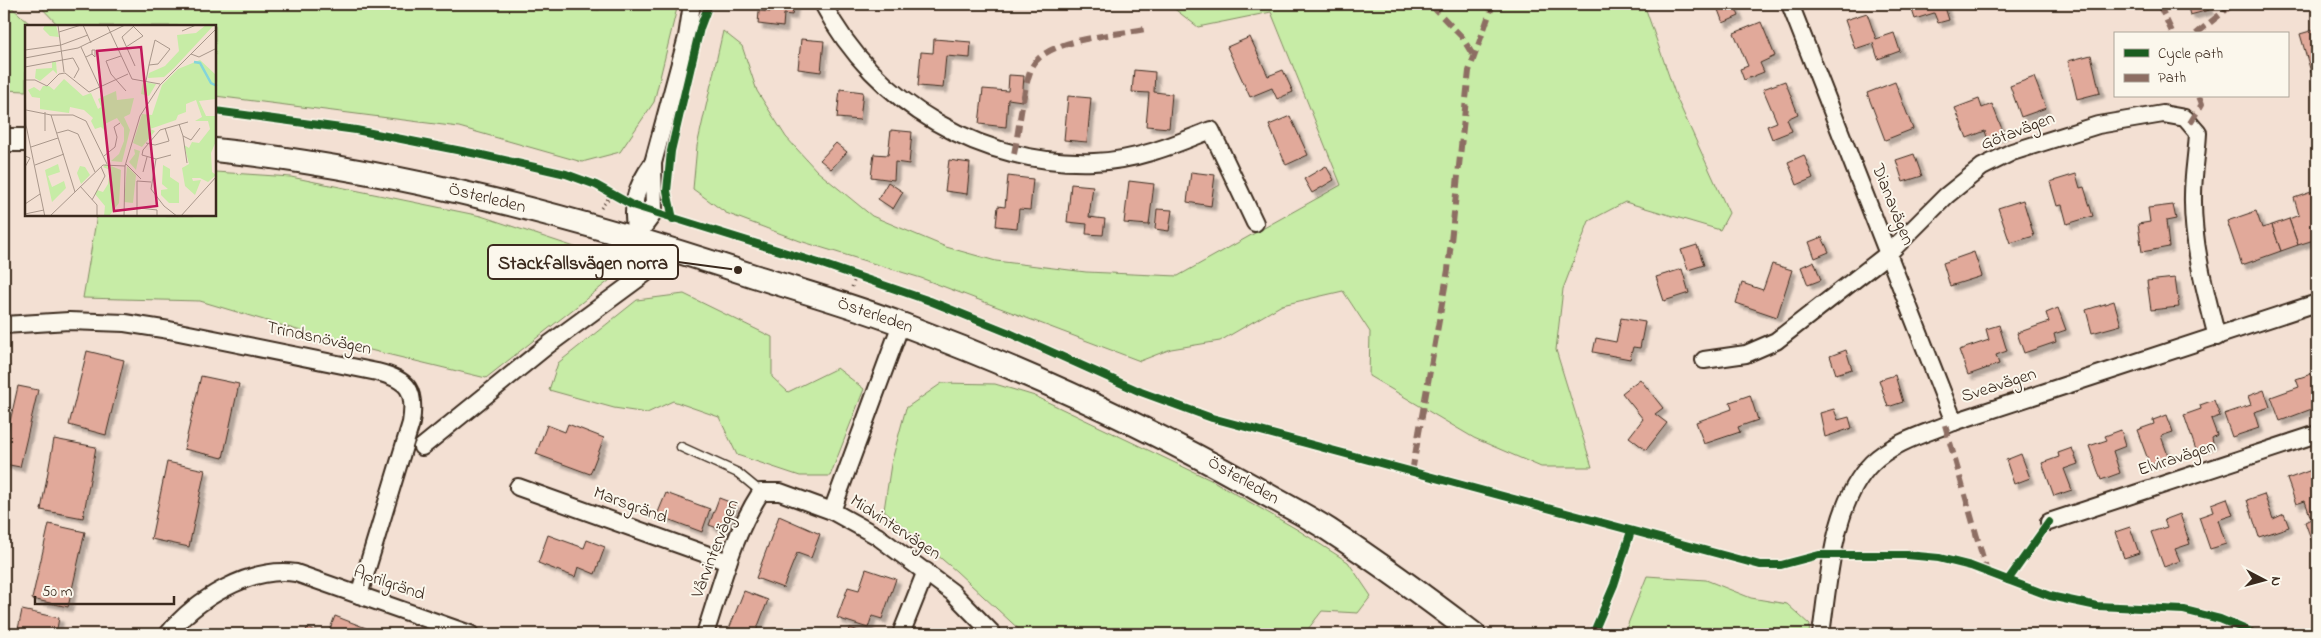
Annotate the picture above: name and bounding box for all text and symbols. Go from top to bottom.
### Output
inset map [25,25,216,216]
legend [2114,32,2288,98]
text: Cycle path [2158,43,2223,66]
text: Path [2158,67,2186,89]
street label: Götavägen [1977,106,2059,159]
street label: Dianavägen [1863,159,1920,250]
street label: Österleden [446,177,529,221]
callout: Stackfallsvägen norra [488,245,678,279]
text: Stackfallsvägen norra [498,251,668,280]
street label: Österleden [834,291,917,341]
street label: Trindsnövägen [264,315,374,364]
street label: Sveavägen [1958,362,2040,411]
street label: Elviravägen [2135,434,2220,485]
street label: Österleden [1202,450,1284,512]
street label: Marsgränd [589,481,671,532]
street label: Midvintervägen [844,489,946,568]
street label: Vårvintervägen [685,496,748,603]
north arrow [2238,556,2288,606]
street label: Aprilgränd [349,560,428,609]
scale bar [35,573,174,605]
text: N [2265,575,2286,587]
text: 50 m [42,581,73,603]

